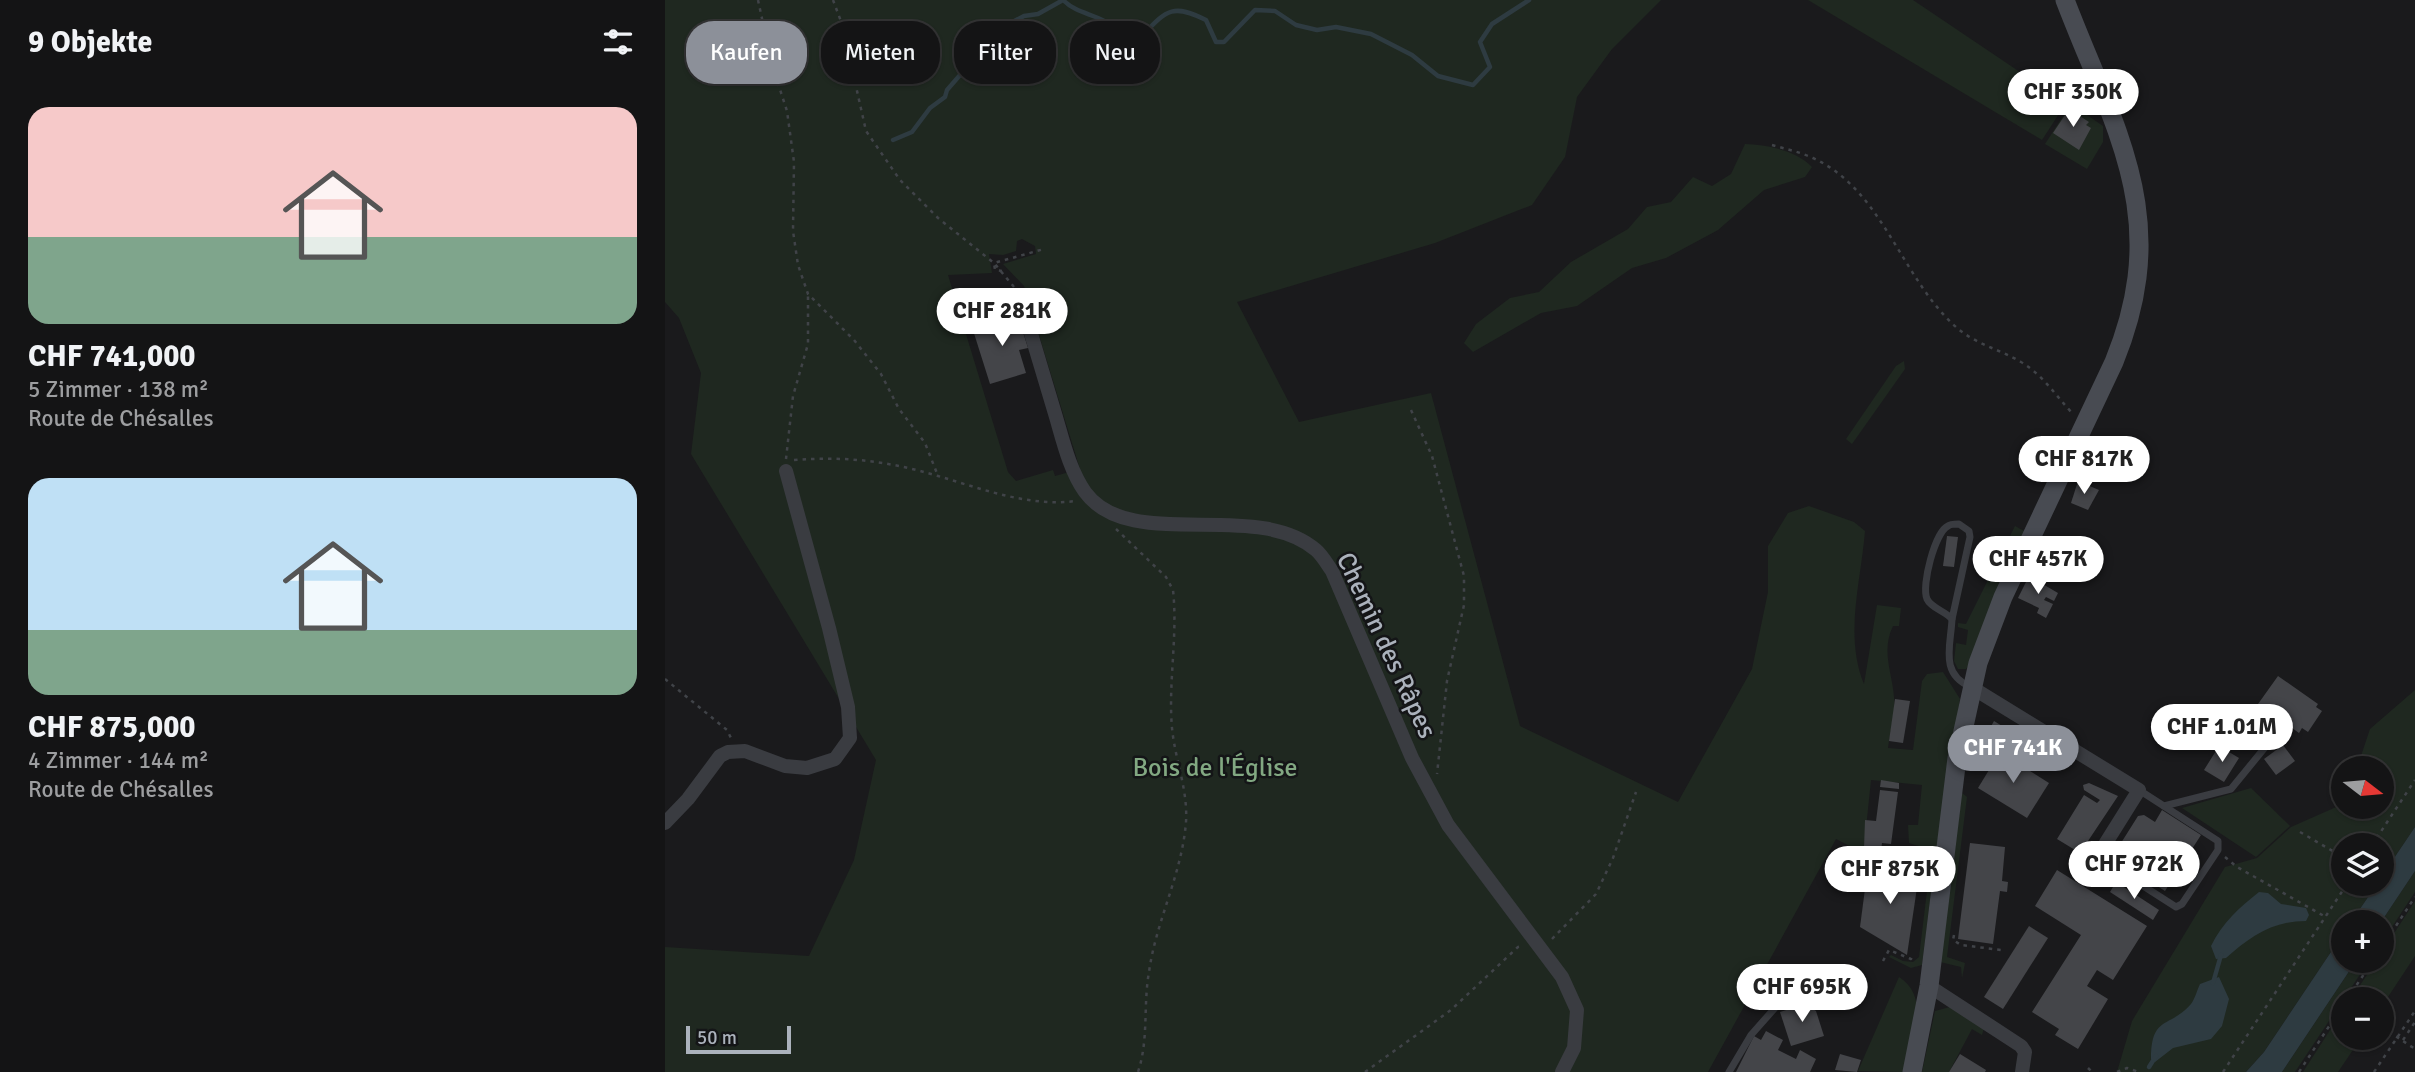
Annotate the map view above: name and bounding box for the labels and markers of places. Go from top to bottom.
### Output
pin: CHF 350K [2001,69,2145,129]
pin: CHF 281K [930,288,1074,348]
pin: CHF 817K [2012,436,2156,496]
pin: CHF 457K [1966,536,2110,596]
pin: CHF 1.01M [2142,704,2302,764]
pin: CHF 741K [1941,726,2085,785]
pin: CHF 972K [2062,842,2206,901]
pin: CHF 875K [1818,846,1962,906]
pin: CHF 695K [1730,964,1874,1024]

